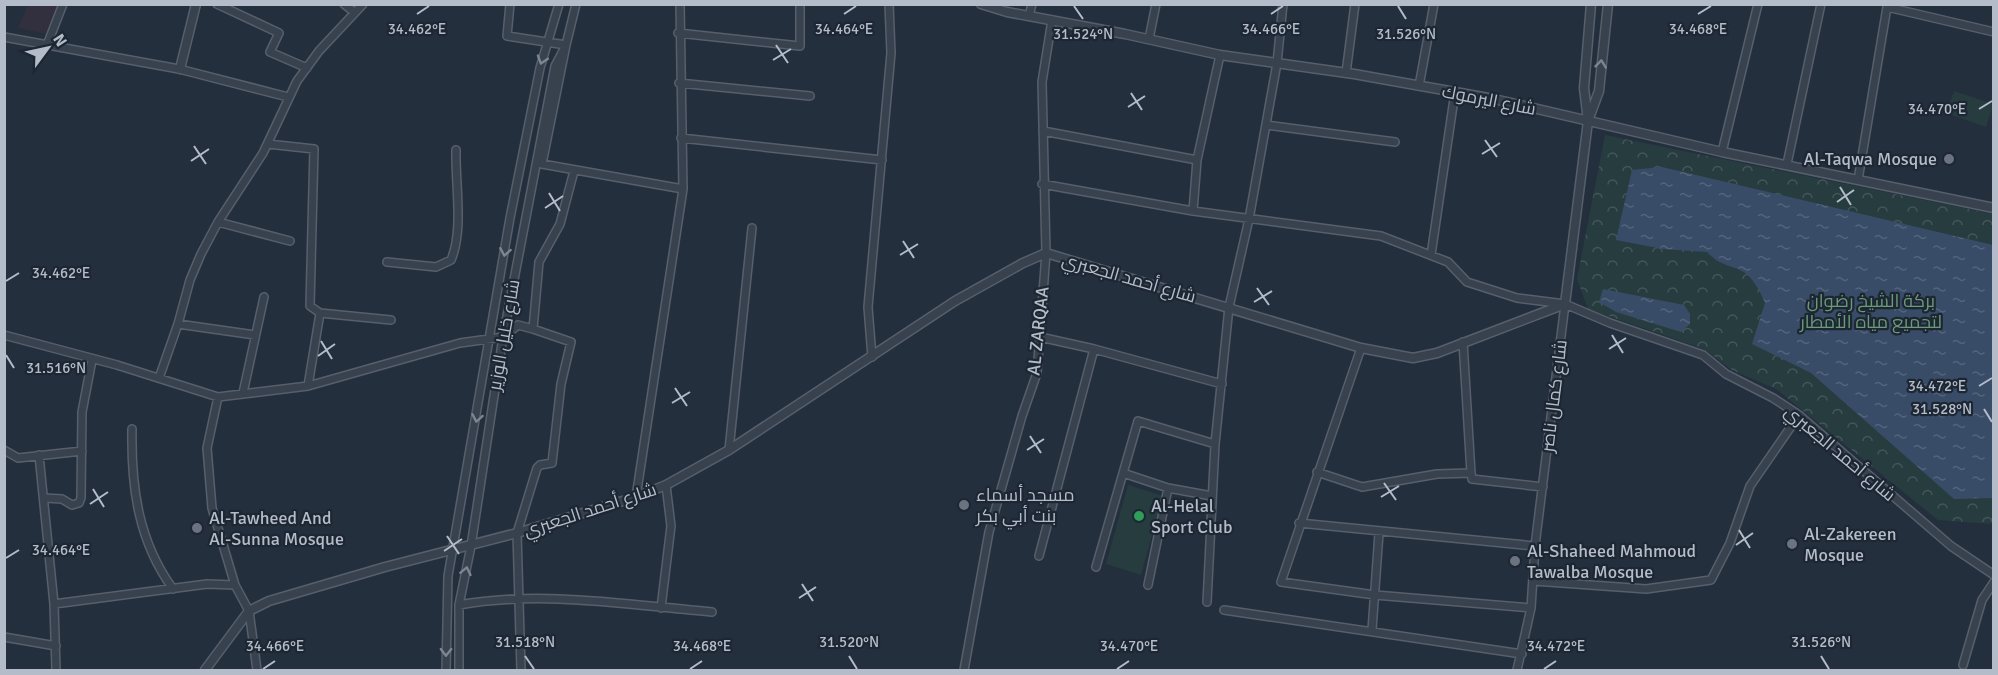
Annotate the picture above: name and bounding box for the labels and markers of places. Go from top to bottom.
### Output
place label: Al-Taqwa Mosque [1804,148,1937,170]
marker: Al-Taqwa Mosque [1942,152,1956,166]
place label: مسجد أسماء بنت أبي بكر [975,484,1074,530]
place label: Al-Helal Sport Club [1151,495,1232,538]
marker: مسجد أسماء بنت أبي بكر [957,498,971,512]
place label: Al-Tawheed And Al-Sunna Mosque [209,507,344,550]
marker: Al-Helal Sport Club [1132,509,1146,523]
marker: Al-Tawheed And Al-Sunna Mosque [190,521,204,535]
place label: Al-Zakereen Mosque [1804,523,1897,566]
marker: Al-Zakereen Mosque [1785,537,1799,551]
place label: Al-Shaheed Mahmoud Tawalba Mosque [1527,540,1696,583]
marker: Al-Shaheed Mahmoud Tawalba Mosque [1508,554,1522,568]

